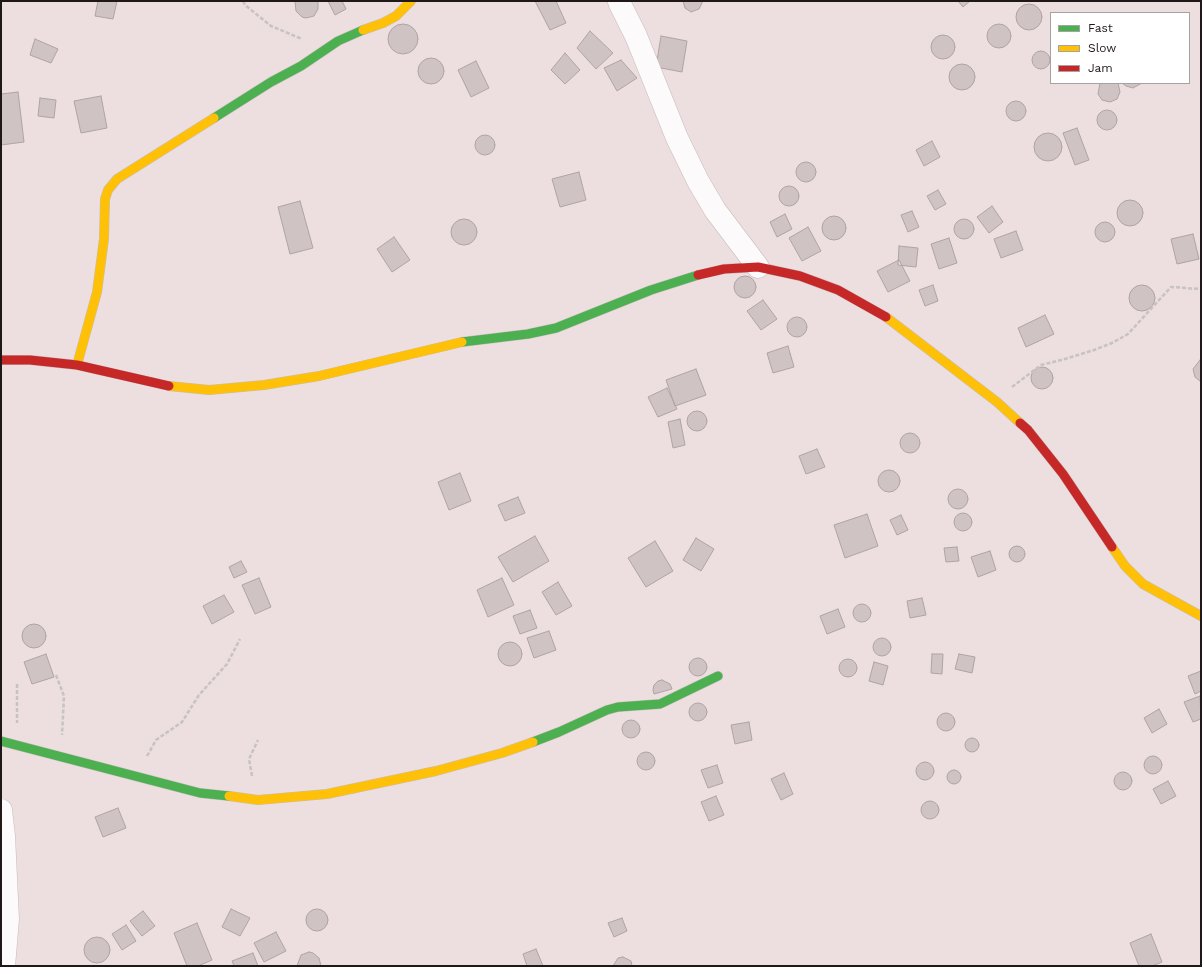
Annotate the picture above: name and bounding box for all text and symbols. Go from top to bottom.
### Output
legend [1050,12,1190,84]
text: Fast [1088,21,1113,35]
text: Slow [1088,41,1116,55]
text: Jam [1088,61,1113,75]

